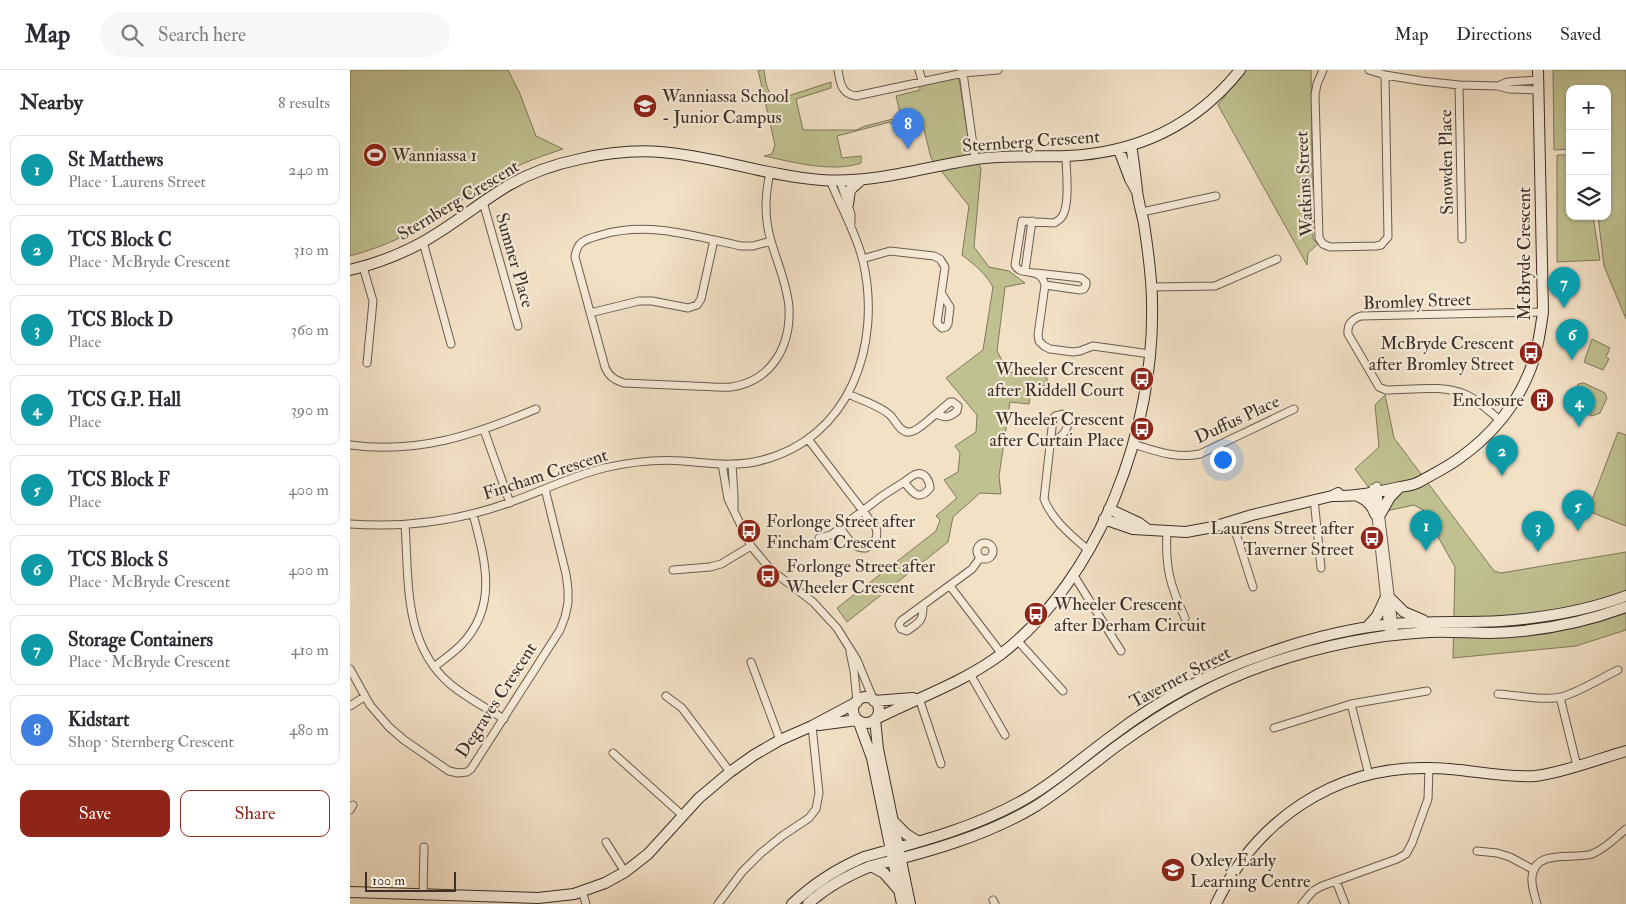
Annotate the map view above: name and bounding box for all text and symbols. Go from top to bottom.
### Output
search box [100,12,450,57]
text: Map [25,19,70,50]
icon: search [118,21,146,49]
text: Search here [158,23,246,47]
text: Map [1395,23,1428,46]
text: Directions [1456,23,1532,46]
text: Saved [1560,23,1601,46]
place label: Wanniassa School - Junior Campus [661,85,789,129]
map controls [1566,85,1611,220]
button: + [1566,85,1611,130]
text: Nearby [20,89,83,116]
text: 8 results [278,93,330,113]
school or university icon: Wanniassa School - Junior Campus [632,93,658,119]
pin: 8 [892,108,924,149]
street label: Snowden Place [1434,109,1459,215]
street label: Sternberg Crescent [961,125,1101,158]
street label: Watkins Street [1290,130,1319,239]
button: − [1566,130,1611,175]
sports icon: Wanniassa 1 [362,142,388,168]
place label: Wanniassa 1 [391,144,477,167]
text: St Matthews [68,148,163,172]
street label: Sternberg Crescent [393,155,523,246]
text: 1 [34,160,40,180]
text: 240 m [288,160,329,180]
text: Place · Laurens Street [68,172,206,192]
button: layers [1566,175,1611,220]
street label: McBryde Crescent [1513,187,1536,321]
street label: Sumner Place [490,210,539,311]
text: TCS Block C [68,228,172,252]
text: 2 [33,240,41,260]
text: 310 m [293,240,329,260]
text: Place · McBryde Crescent [68,252,230,272]
pin: 7 [1548,267,1580,308]
street label: Bromley Street [1363,288,1472,315]
text: TCS Block D [68,308,173,332]
pin: 6 [1556,319,1588,360]
text: 3 [34,320,40,340]
text: 360 m [291,320,329,340]
text: Place [68,332,101,352]
place label: McBryde Crescent after Bromley Street [1369,332,1514,376]
bus stop icon: McBryde Crescent after Bromley Street [1518,340,1544,366]
place label: Wheeler Crescent after Riddell Court [987,358,1124,402]
bus stop icon: Wheeler Crescent after Riddell Court [1129,366,1155,392]
pin: 4 [1563,386,1595,427]
building icon: Enclosure [1529,387,1555,413]
text: TCS G.P. Hall [68,388,181,412]
place label: Enclosure [1452,389,1524,412]
street label: Duffus Place [1191,390,1284,449]
text: 4 [33,400,41,420]
text: 390 m [291,400,329,420]
place label: Wheeler Crescent after Curtain Place [989,408,1124,452]
text: Place [68,412,101,432]
bus stop icon: Wheeler Crescent after Curtain Place [1129,416,1155,442]
pin: 2 [1486,435,1518,476]
street label: Fincham Crescent [480,443,611,506]
your location [1210,447,1236,473]
text: TCS Block F [68,468,170,492]
text: 5 [33,480,41,500]
text: 400 m [288,480,329,500]
pin: 5 [1562,490,1594,531]
text: Place [68,492,101,512]
place label: Forlonge Street after Fincham Crescent [766,510,916,554]
pin: 1 [1410,510,1442,551]
pin: 3 [1522,511,1554,552]
place label: Laurens Street after Taverner Street [1210,517,1354,561]
bus stop icon: Forlonge Street after Fincham Crescent [736,518,762,544]
bus stop icon: Laurens Street after Taverner Street [1359,525,1385,551]
text: TCS Block S [68,548,168,572]
place label: Forlonge Street after Wheeler Crescent [785,555,936,599]
text: 6 [33,560,41,580]
text: 400 m [288,560,329,580]
bus stop icon: Forlonge Street after Wheeler Crescent [755,563,781,589]
text: Place · McBryde Crescent [68,572,230,592]
place label: Wheeler Crescent after Derham Circuit [1053,593,1206,637]
bus stop icon: Wheeler Crescent after Derham Circuit [1023,601,1049,627]
text: Storage Containers [68,628,213,652]
street label: Degraves Crescent [451,638,542,762]
text: 7 [33,640,41,660]
text: 410 m [291,640,329,660]
street label: Taverner Street [1126,641,1235,714]
text: Place · McBryde Crescent [68,652,230,672]
text: Kidstart [68,708,129,732]
text: 8 [33,720,41,740]
text: 480 m [289,720,329,740]
text: Shop · Sternberg Crescent [68,732,234,752]
button: Save [20,790,170,837]
button: Share [180,790,330,837]
place label: Oxley Early Learning Centre [1190,849,1311,893]
school or university icon: Oxley Early Learning Centre [1160,857,1186,883]
scale bar [365,869,456,892]
text: 100 m [372,872,405,889]

